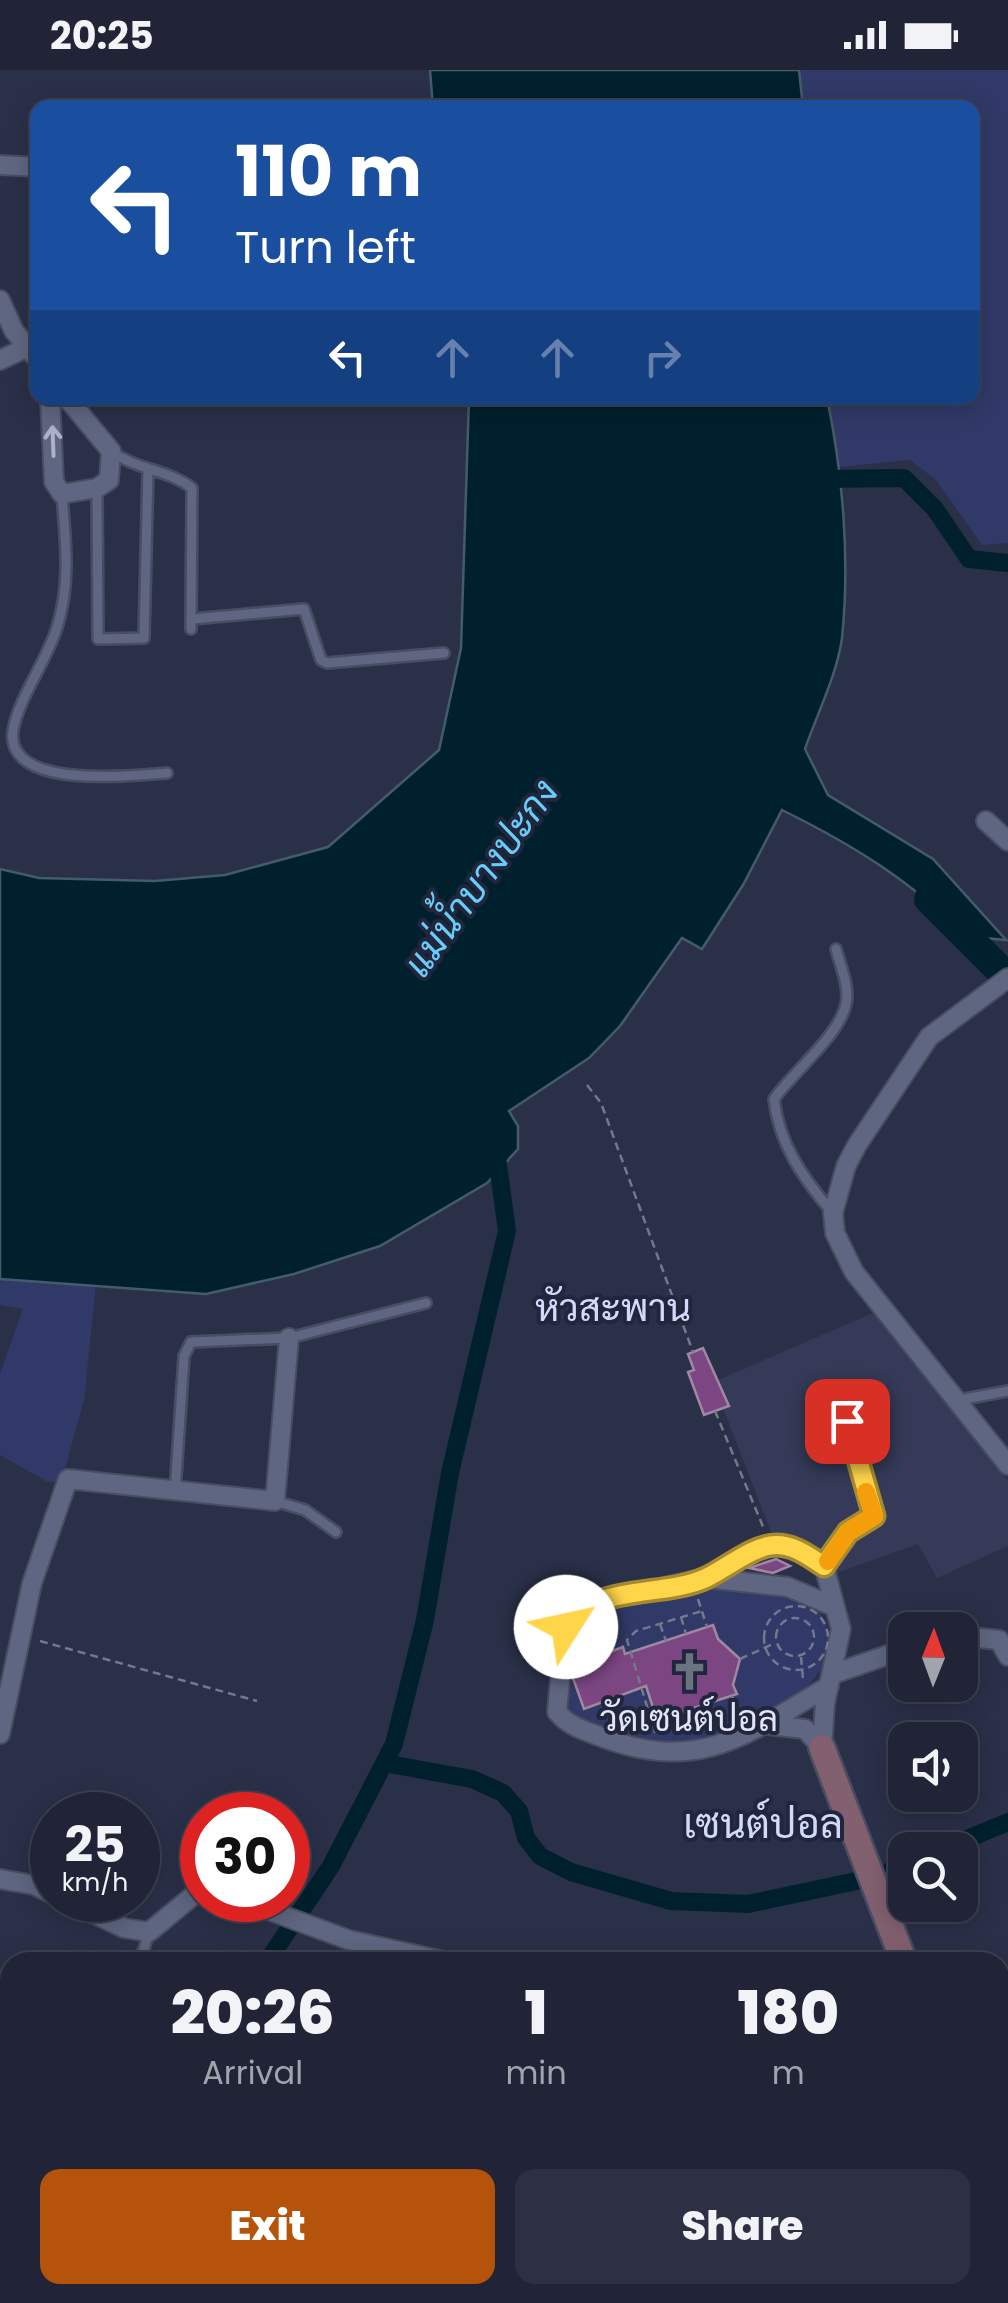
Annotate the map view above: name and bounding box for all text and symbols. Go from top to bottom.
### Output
text: 20:25 [50,9,154,62]
text: 110 m [235,122,422,221]
icon: left [70,140,200,270]
text: Turn left [235,216,416,279]
icon: left [320,330,375,385]
icon: ahead [425,330,480,385]
icon: ahead [530,330,585,385]
icon: right [635,330,690,385]
one-way arrow [43,425,62,457]
water label: แม่น้ำบางปะกง [387,765,570,987]
district label: หัวสะพาน [535,1281,691,1334]
pin [805,1379,890,1464]
icon: arrive [820,1394,875,1449]
position arrow [514,1575,618,1679]
north arrow [888,1612,978,1702]
map controls [888,1612,978,1922]
church icon: วัดเซนต์ปอล [668,1651,710,1693]
place label: วัดเซนต์ปอล [600,1694,778,1743]
button: sound [888,1722,978,1812]
speed limit sign: 30 [180,1792,310,1922]
district label: เซนต์ปอล [683,1796,843,1852]
text: 25 [64,1809,126,1880]
button: search [888,1832,978,1922]
text: km/h [62,1865,128,1900]
text: 20:26 [171,1971,335,2055]
text: 1 [524,1971,548,2055]
text: 180 [737,1971,839,2055]
text: Arrival [202,2050,303,2095]
text: min [505,2050,567,2095]
text: m [772,2050,805,2095]
button: Exit [40,2169,495,2284]
button: Share [515,2169,970,2284]

